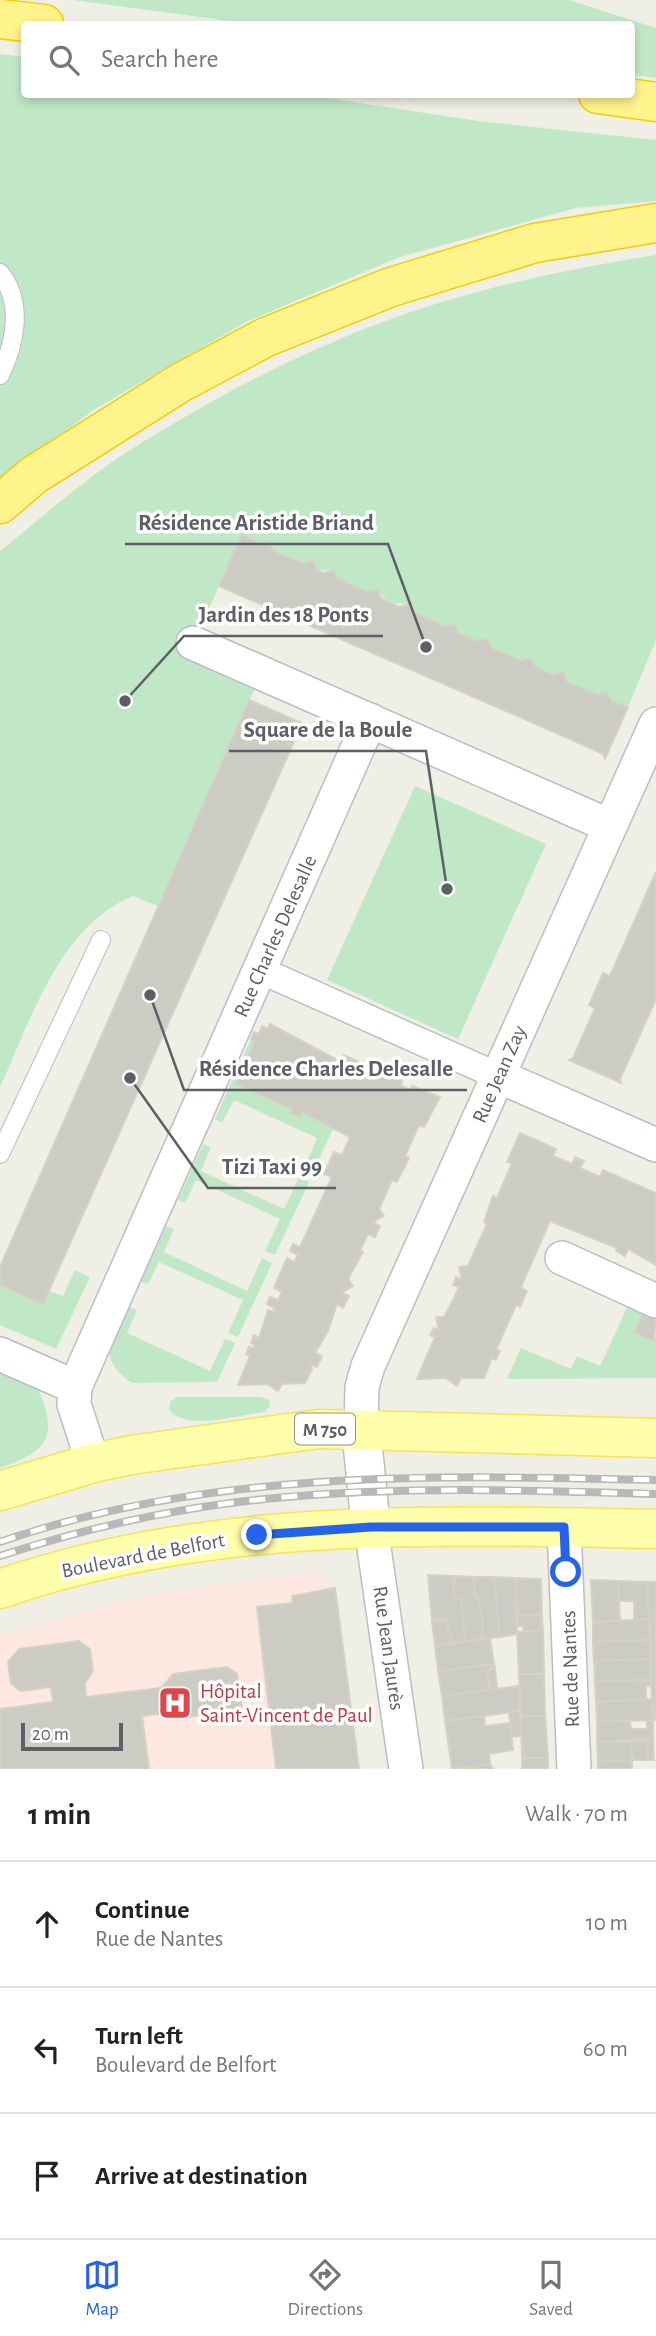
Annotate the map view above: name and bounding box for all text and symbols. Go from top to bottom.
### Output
search box [21,21,635,98]
icon: search [45,41,83,79]
text: Search here [101,46,219,72]
callout: Résidence Aristide Briand [125,500,388,544]
text: Résidence Aristide Briand [138,512,374,535]
callout: Jardin des 18 Ponts [184,592,383,636]
text: Jardin des 18 Ponts [199,604,369,627]
callout: Square de la Boule [229,707,426,751]
text: Square de la Boule [244,719,413,742]
street label: Rue Charles Delesalle [230,852,321,1020]
street label: Rue Jean Zay [469,1022,530,1126]
callout: Résidence Charles Delesalle [184,1046,467,1090]
text: Résidence Charles Delesalle [199,1058,453,1081]
callout: Tizi Taxi 99 [208,1144,336,1188]
text: Tizi Taxi 99 [222,1156,322,1179]
road number: M 750 [295,1414,355,1444]
route end [241,1519,272,1550]
street label: Boulevard de Belfort [60,1529,227,1582]
route start [550,1556,581,1587]
street label: Rue Jean Jaurès [369,1585,408,1711]
street label: Rue de Nantes [558,1610,583,1728]
place label: Hôpital Saint-Vincent de Paul [200,1681,373,1726]
hospital icon: Hôpital Saint-Vincent de Paul [156,1684,194,1722]
scale bar [21,1720,122,1752]
text: 20 m [32,1725,69,1744]
text: 1 min [28,1800,91,1830]
text: Walk · 70 m [525,1803,628,1826]
text: Continue [95,1897,190,1923]
icon: ahead [28,1905,66,1943]
text: 10 m [586,1912,628,1935]
text: Rue de Nantes [95,1928,223,1951]
text: Turn left [95,2023,183,2049]
icon: left [28,2031,66,2069]
text: 60 m [583,2038,628,2061]
text: Boulevard de Belfort [95,2054,276,2077]
icon: arrive [28,2157,66,2195]
text: Arrive at destination [95,2163,308,2189]
tab: Map [83,2256,121,2321]
tab: Directions [287,2256,363,2321]
tab: Saved [529,2256,573,2321]

